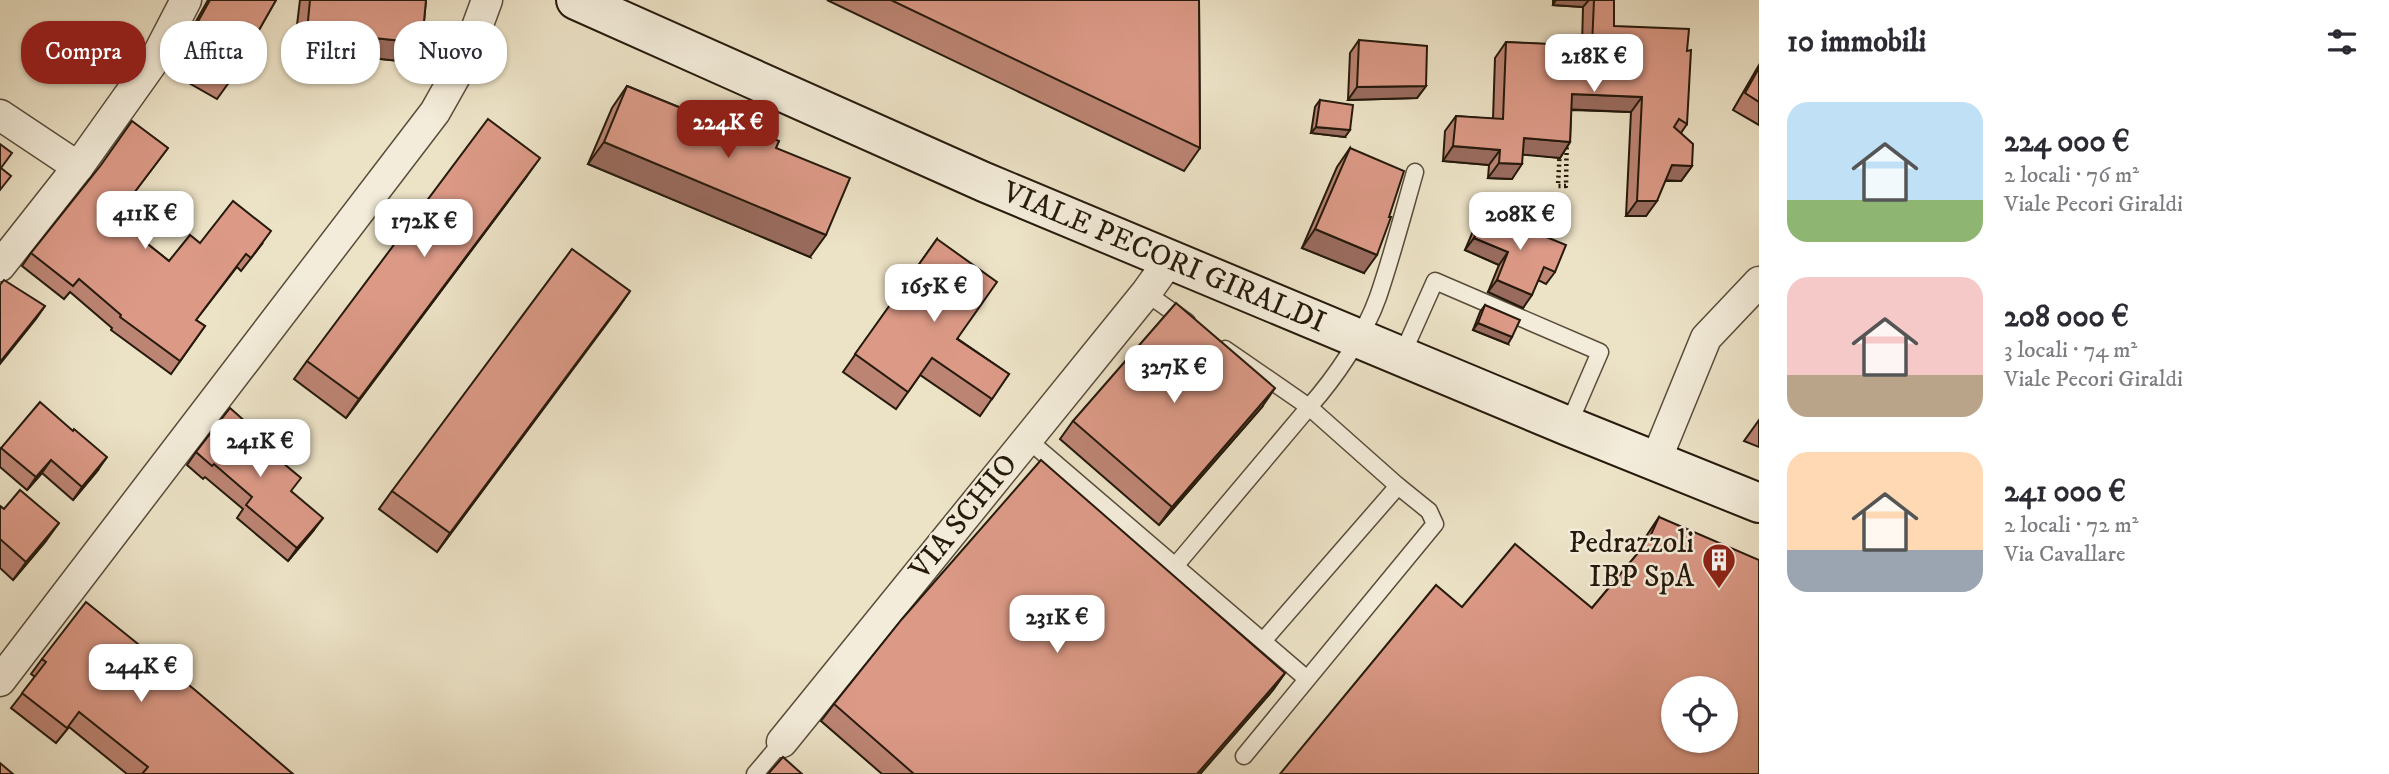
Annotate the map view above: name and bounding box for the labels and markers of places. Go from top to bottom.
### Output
pin: 218K € [1537,34,1651,94]
pin: 224K € [671,100,785,160]
pin: 411K € [88,191,202,251]
pin: 208K € [1463,192,1577,252]
pin: 172K € [367,200,481,259]
pin: 165K € [877,264,991,324]
pin: 327K € [1117,346,1231,405]
pin: 241K € [203,420,317,479]
place label: Pedrazzoli IBP SpA [1568,525,1695,596]
building icon: Pedrazzoli IBP SpA [1700,541,1738,590]
pin: 231K € [1000,596,1114,655]
pin: 244K € [84,644,198,704]

